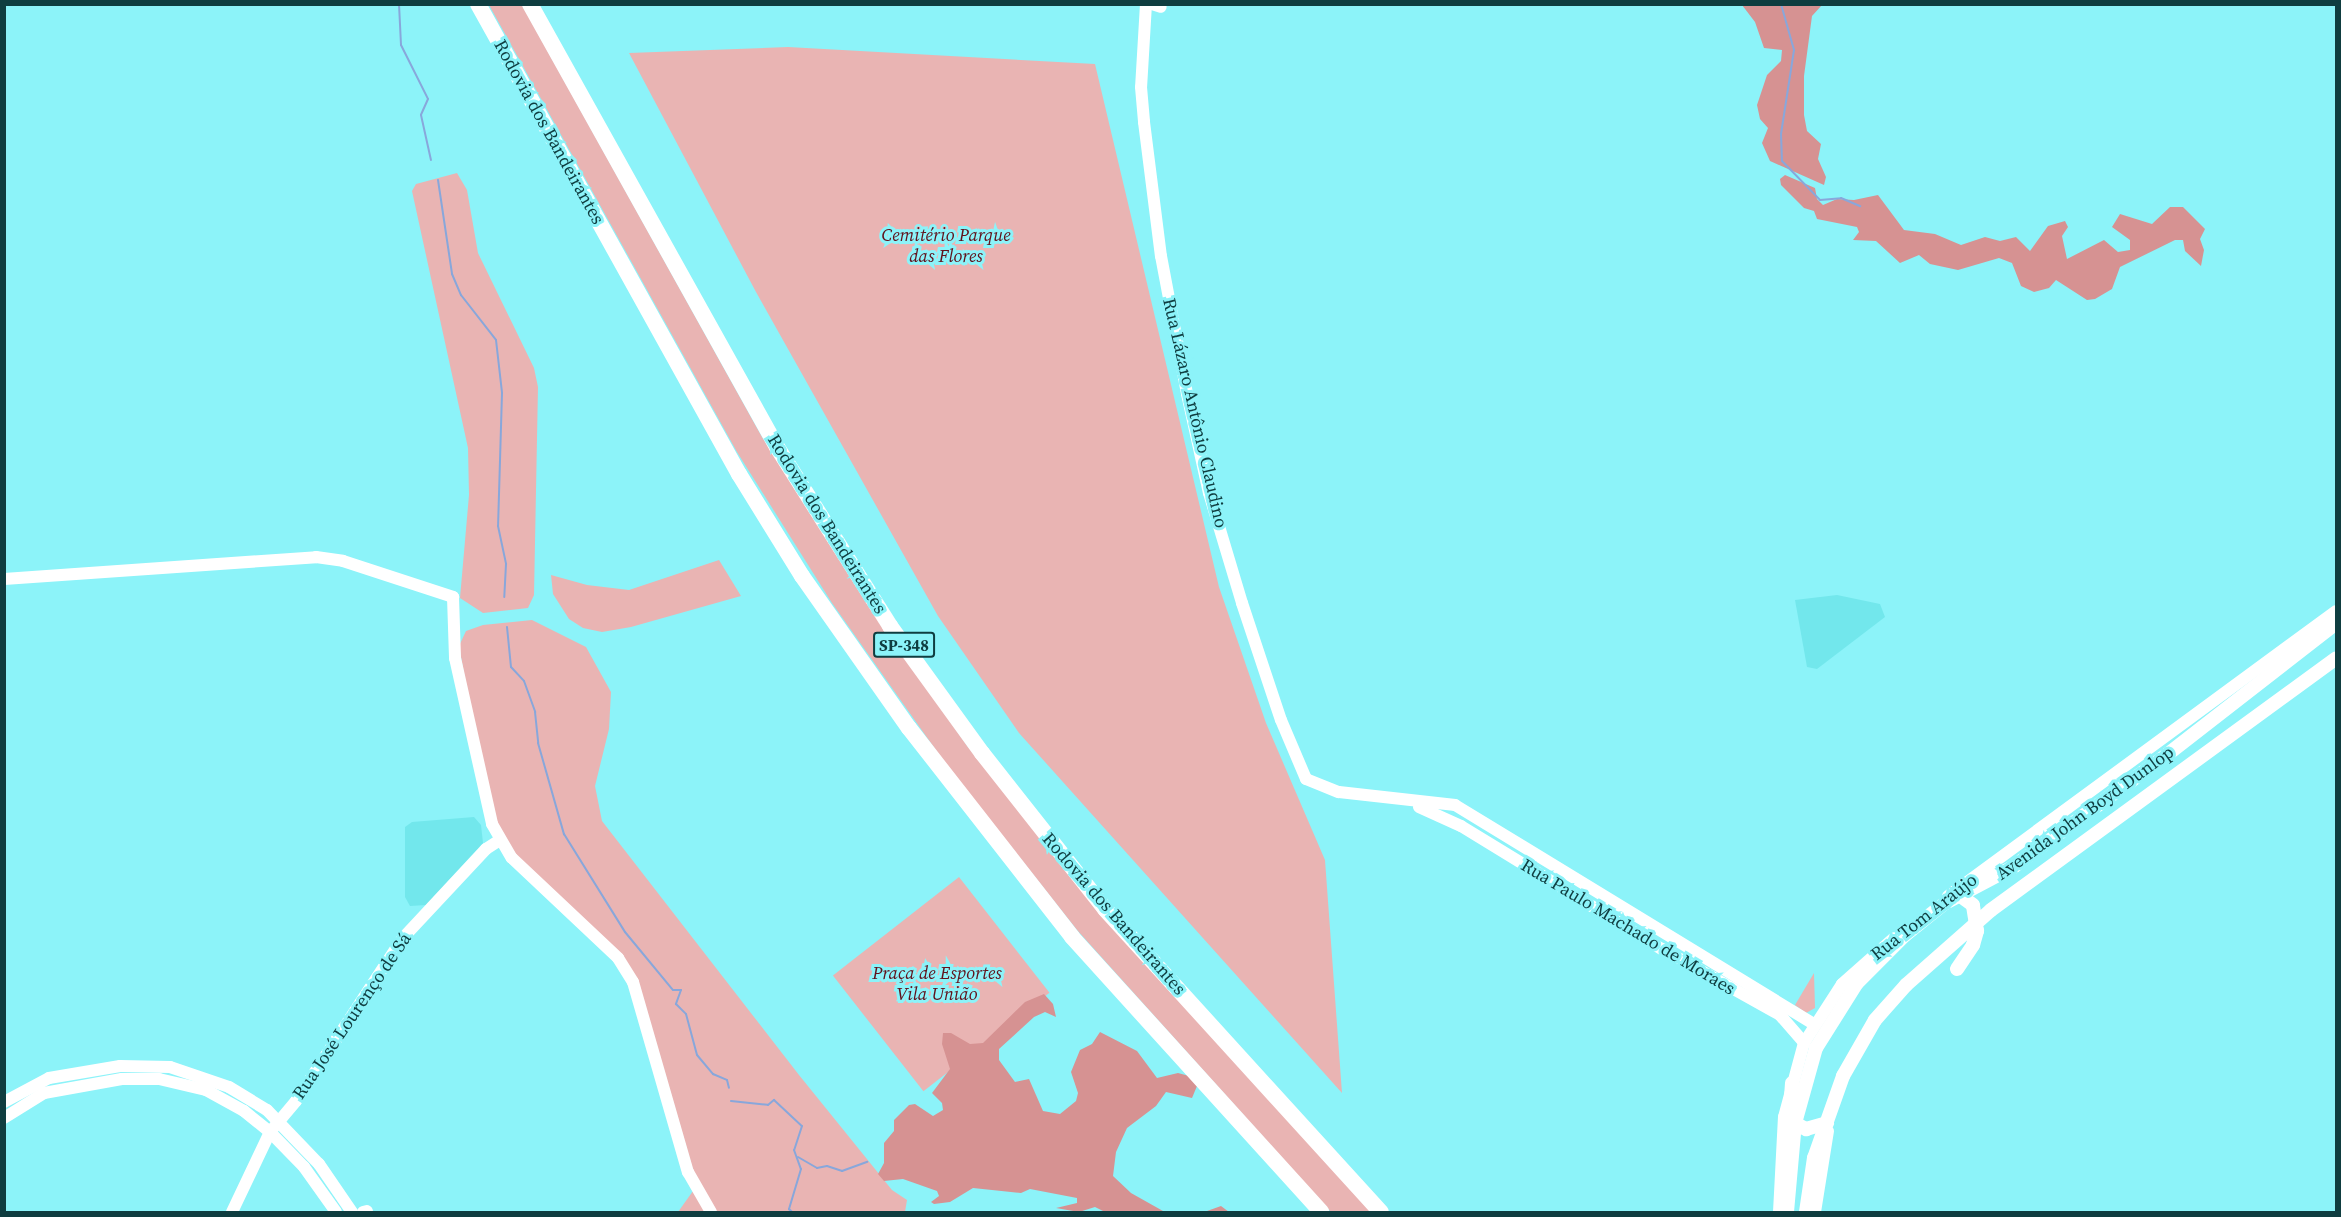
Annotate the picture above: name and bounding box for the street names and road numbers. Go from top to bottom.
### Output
street label: Rodovia dos Bandeirantes [489,36,609,228]
street label: Rua Lázaro Antônio Claudino [1158,296,1232,530]
street label: Rodovia dos Bandeirantes [763,430,891,618]
road number: SP-348 [872,632,936,658]
street label: Avenida John Boyd Dunlop [1992,741,2178,885]
street label: Rodovia dos Bandeirantes [1038,829,1190,999]
street label: Rua Paulo Machado de Moraes [1517,854,1739,1000]
street label: Rua Tom Araújo [1866,869,1982,965]
street label: Rua José Lourenço de Sá [288,929,416,1103]

